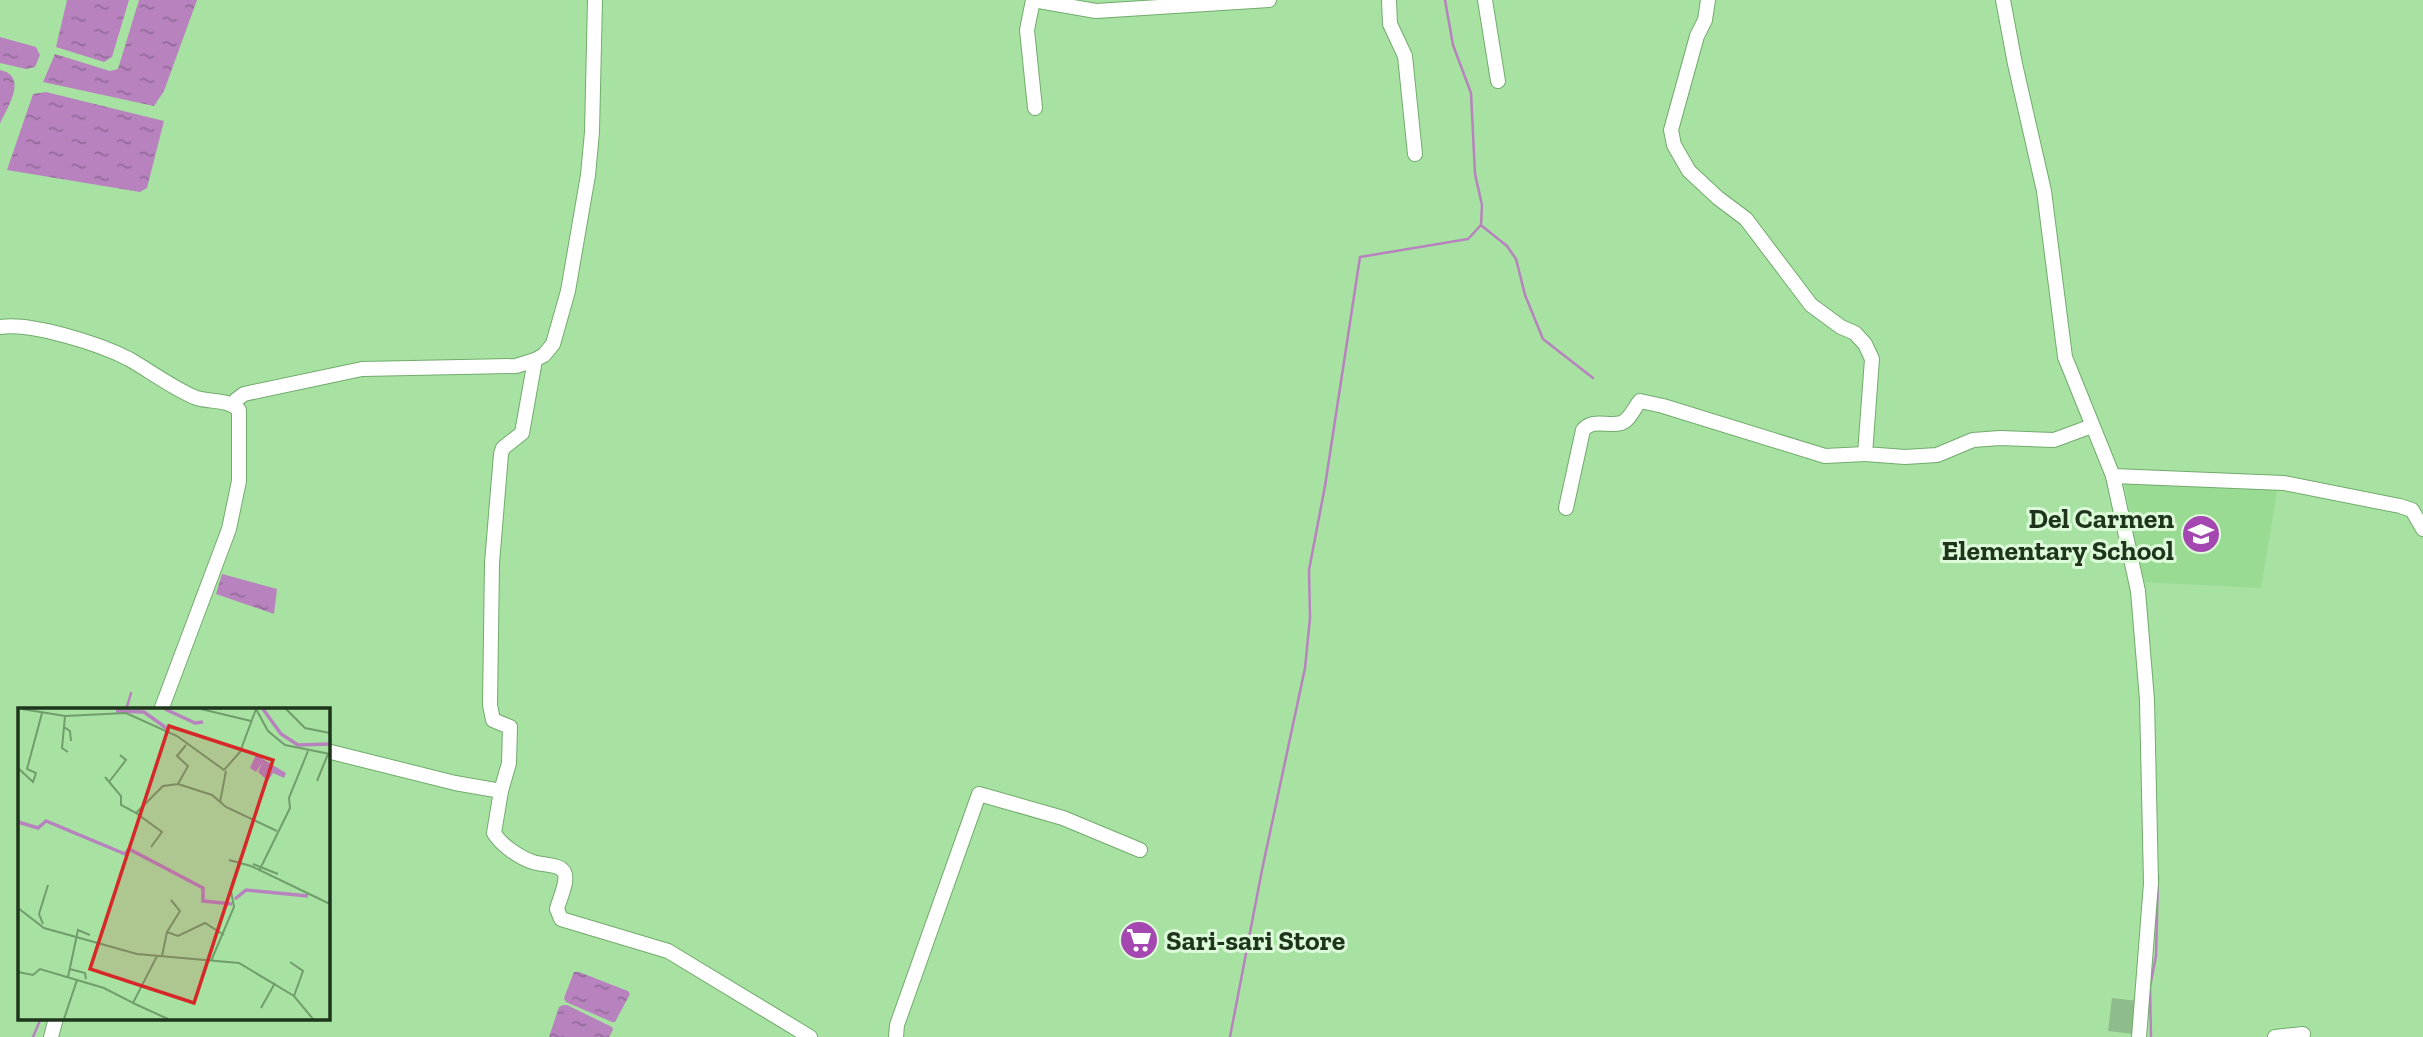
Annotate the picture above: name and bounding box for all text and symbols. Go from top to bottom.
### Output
place label: Del Carmen Elementary School [1942,502,2174,567]
school or university icon: Del Carmen Elementary School [2180,513,2222,555]
inset map [18,708,329,1020]
supermarket icon: Sari-sari Store [1118,919,1160,961]
place label: Sari-sari Store [1166,924,1345,957]

